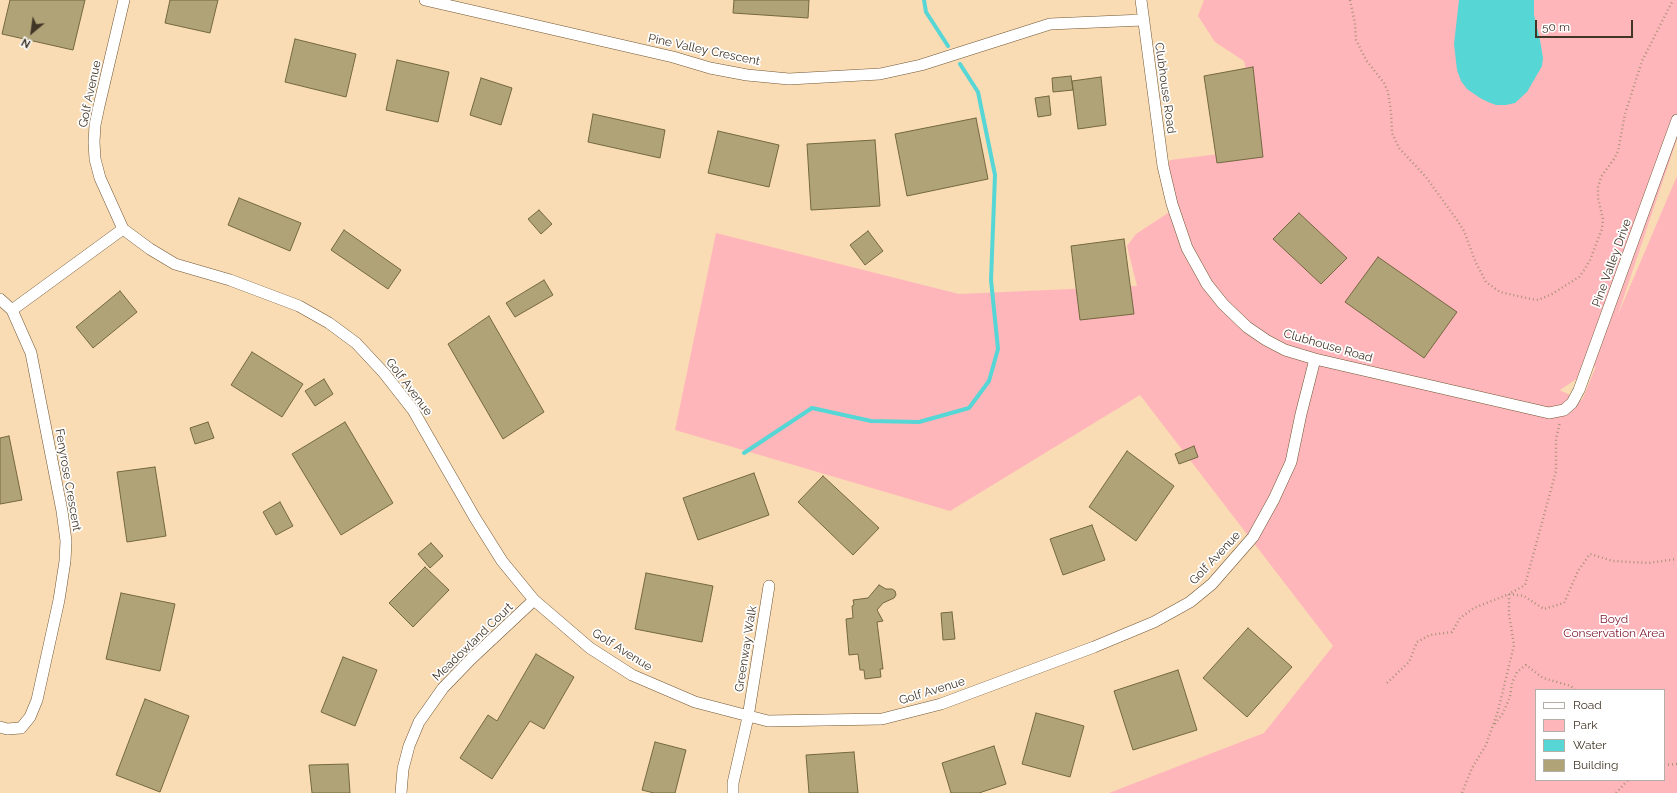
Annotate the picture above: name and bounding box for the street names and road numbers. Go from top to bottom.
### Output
street label: Pine Valley Crescent [647,31,761,69]
street label: Clubhouse Road [1151,41,1179,135]
street label: Golf Avenue [76,59,104,129]
street label: Pine Valley Drive [1589,217,1635,309]
street label: Clubhouse Road [1282,326,1374,366]
street label: Golf Avenue [383,355,435,419]
street label: Fenyrose Crescent [52,428,84,532]
street label: Golf Avenue [1187,528,1243,588]
street label: Meadowland Court [430,600,516,684]
street label: Greenway Walk [732,605,760,693]
street label: Golf Avenue [589,626,655,674]
street label: Golf Avenue [897,674,967,708]

